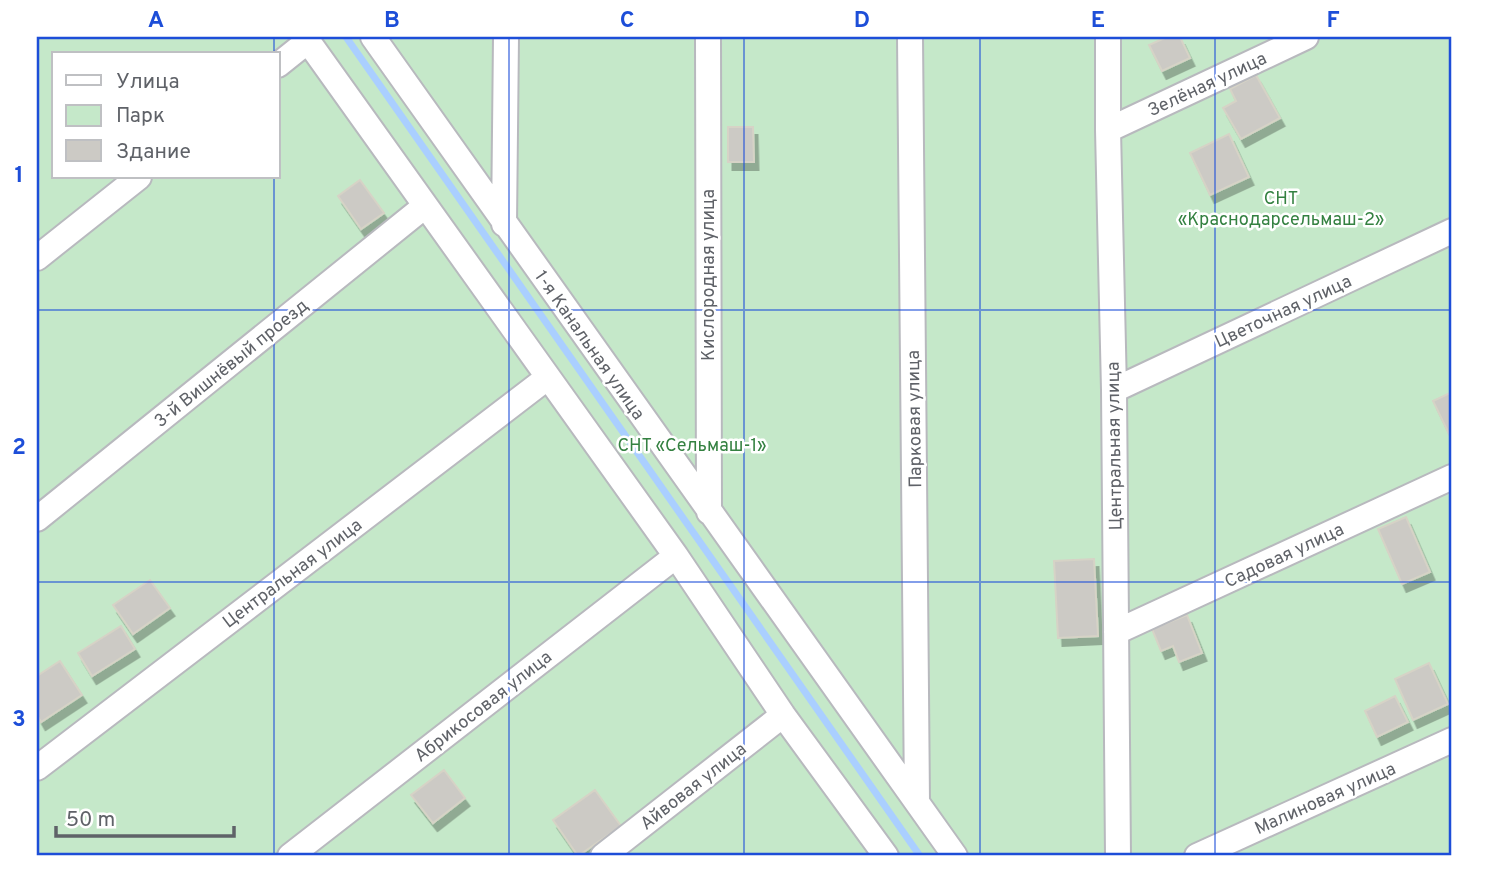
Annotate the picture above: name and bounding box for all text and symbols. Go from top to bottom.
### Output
text: A [148,7,164,36]
text: B [384,7,400,36]
text: C [620,7,634,36]
text: D [854,7,870,36]
text: E [1091,7,1105,36]
text: F [1326,7,1340,36]
street label: Зелёная улица [1144,48,1271,123]
legend [52,52,280,178]
text: Улица [116,69,180,96]
text: Парк [116,103,165,130]
text: Здание [116,139,191,166]
text: 1 [14,162,24,191]
park label: СНТ «Краснодарсельмаш-2» [1178,188,1384,232]
street label: Кислородная улица [698,189,721,361]
street label: 1-я Канальная улица [528,267,649,425]
street label: Цветочная улица [1212,271,1356,354]
street label: 3-й Вишнёвый проезд [150,295,314,434]
street label: Парковая улица [903,350,928,488]
street label: Центральная улица [1103,361,1128,531]
text: 2 [12,434,26,463]
park label: СНТ «Сельмаш-1» [617,435,767,458]
street label: Центральная улица [219,514,367,634]
street label: Садовая улица [1221,519,1348,594]
street label: Абрикосовая улица [410,646,557,768]
text: 3 [12,706,26,735]
street label: Айвовая улица [636,738,752,836]
street label: Малиновая улица [1251,758,1400,841]
scale bar [56,795,234,839]
text: 50 m [66,807,115,834]

